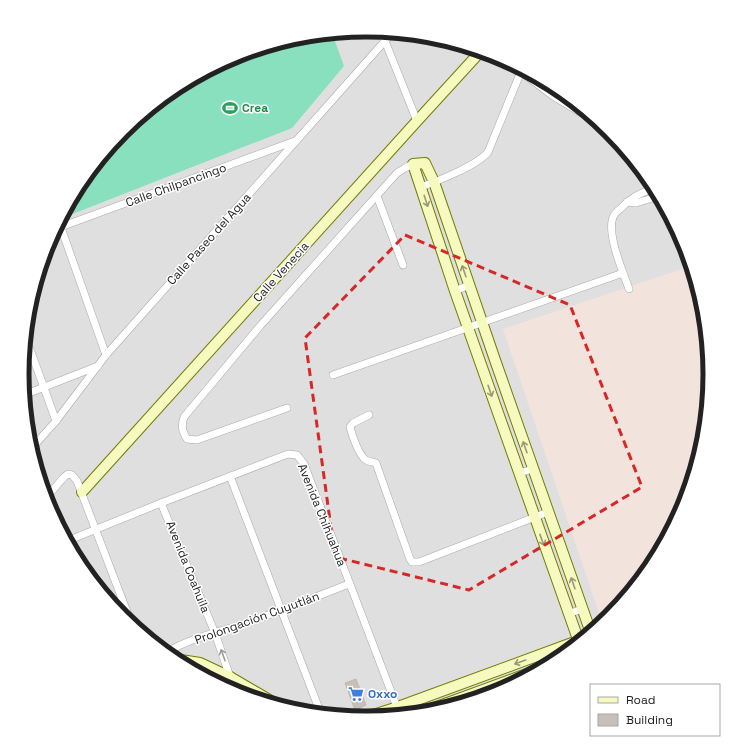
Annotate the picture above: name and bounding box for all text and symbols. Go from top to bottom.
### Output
sports icon: Crea [221,99,239,117]
place label: Crea [242,100,268,116]
street label: Calle Chilpancingo [123,159,229,211]
street label: Calle Paseo del Agua [163,189,255,288]
one-way arrow [423,195,430,208]
street label: Calle Venecia [250,238,312,306]
one-way arrow [460,265,468,277]
one-way arrow [487,384,495,396]
one-way arrow [521,441,529,453]
street label: Avenida Chihuahua [294,461,350,569]
street label: Avenida Coahuila [162,519,214,616]
one-way arrow [539,533,546,546]
one-way arrow [569,576,576,589]
street label: Prolongación Cuyutlán [192,588,322,648]
one-way arrow [218,650,226,662]
one-way arrow [514,659,527,666]
legend [590,684,720,736]
supermarket icon: Oxxo [347,685,365,703]
place label: Oxxo [368,686,397,702]
text: Road [626,692,655,708]
text: Building [626,712,673,728]

